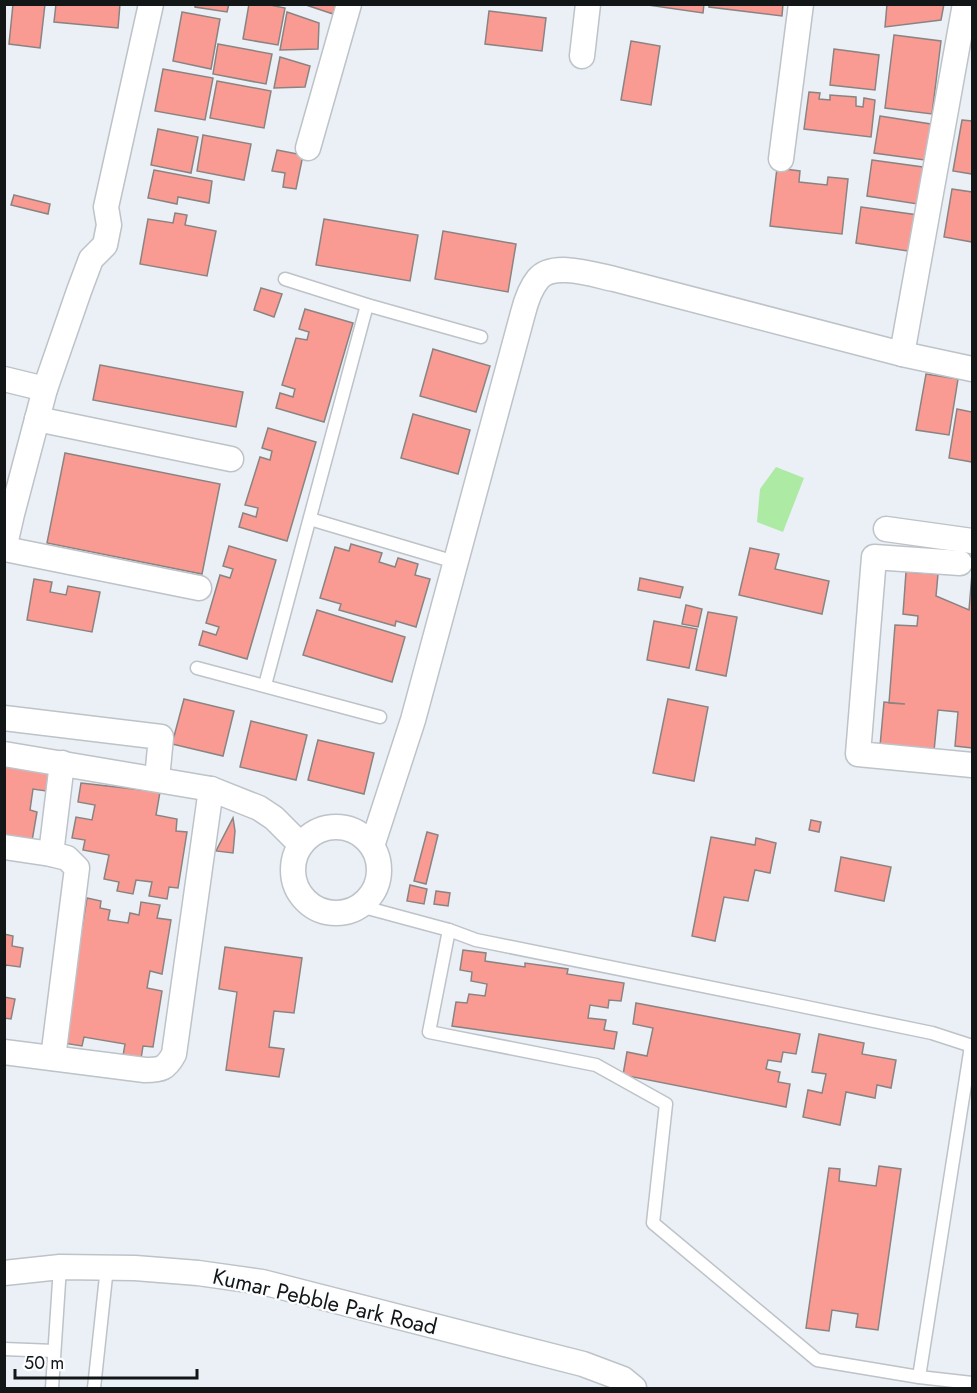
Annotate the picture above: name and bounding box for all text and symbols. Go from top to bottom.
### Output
street label: Kumar Pebble Park Road [210,1260,440,1342]
scale bar [15,1342,196,1380]
text: 50 m [24,1350,64,1376]

